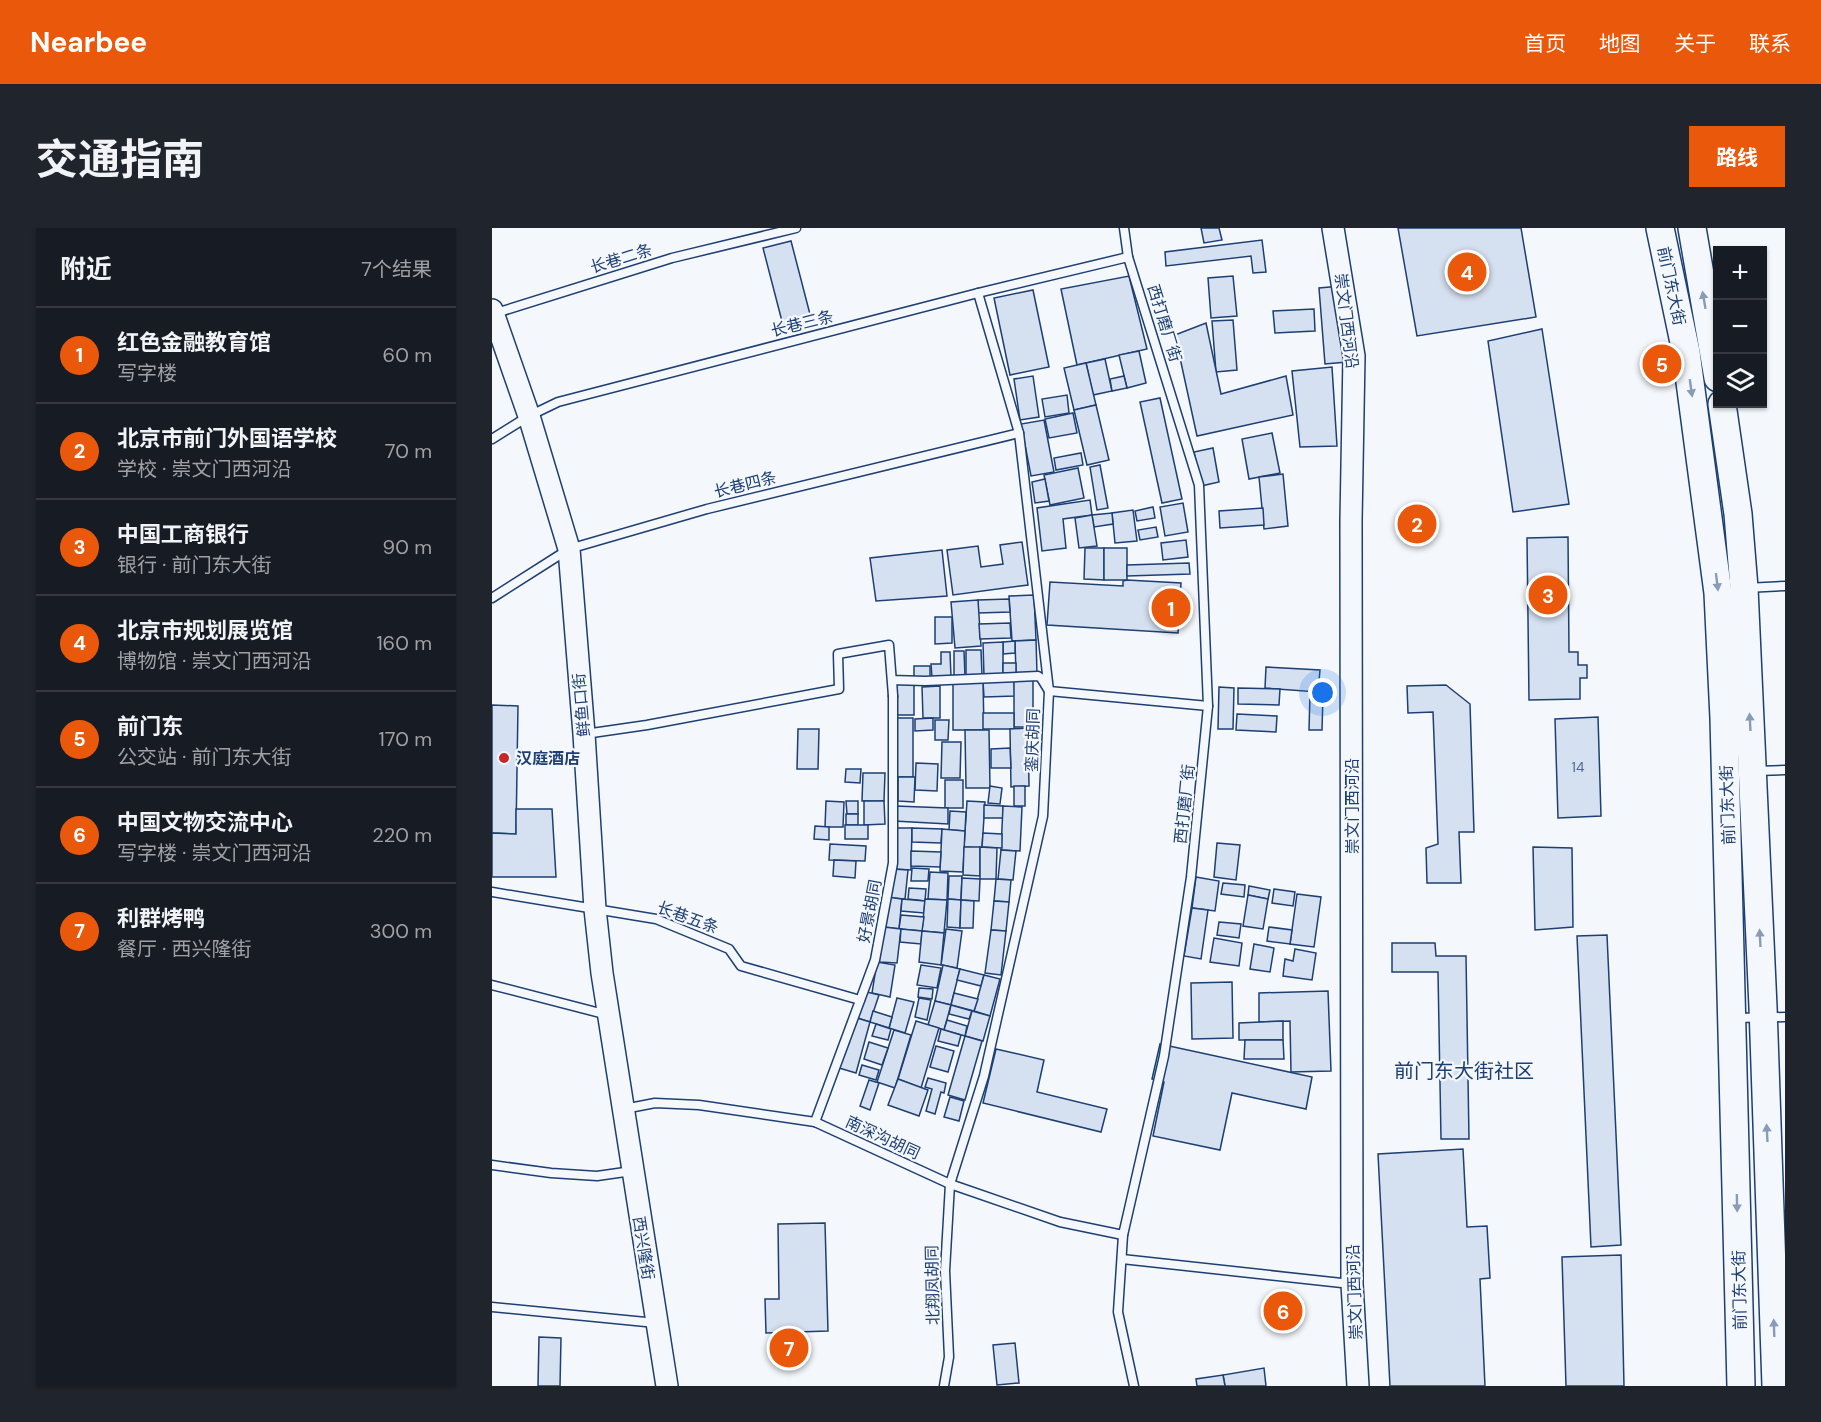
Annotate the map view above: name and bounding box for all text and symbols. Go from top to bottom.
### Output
text: Nearbee [30,24,147,61]
text: 首页 [1524,30,1566,58]
text: 地图 [1599,30,1641,58]
text: 关于 [1674,30,1716,58]
text: 联系 [1749,30,1791,58]
button: 路线 [1689,126,1785,187]
text: 交通指南 [36,132,204,187]
street label: 长巷二条 [587,239,655,278]
street label: 前门东大街 [1653,245,1690,327]
map controls [1713,246,1767,408]
button: + [1713,246,1767,300]
pin: 4 [1448,250,1486,294]
text: 附近 [60,252,112,286]
text: 7个结果 [361,256,432,282]
street label: 崇文门西河沿 [1330,272,1363,370]
street label: 西打磨厂街 [1143,282,1186,364]
one-way arrow [1699,290,1708,309]
button: − [1713,300,1767,354]
street label: 长巷三条 [769,306,836,341]
text: 红色金融教育馆 [117,328,271,357]
text: 1 [76,342,83,368]
text: 60 m [383,342,432,368]
pin: 5 [1642,342,1682,386]
button: layers [1713,354,1767,408]
text: 写字楼 [117,360,177,386]
one-way arrow [1687,379,1696,398]
text: 北京市前门外国语学校 [117,424,337,453]
text: 2 [74,438,85,464]
text: 70 m [385,438,432,464]
text: 学校 · 崇文门西河沿 [117,456,292,482]
street label: 长巷四条 [712,467,779,502]
pin: 2 [1398,502,1436,546]
text: 中国工商银行 [117,520,249,549]
text: 3 [73,534,86,560]
text: 90 m [383,534,432,560]
text: 银行 · 前门东大街 [117,552,272,578]
pin: 3 [1528,572,1568,617]
one-way arrow [1712,572,1722,591]
pin: 1 [1152,586,1190,631]
text: 北京市规划展览馆 [117,616,293,645]
text: 4 [73,630,86,656]
text: 160 m [376,630,432,656]
text: 博物馆 · 崇文门西河沿 [117,648,312,674]
street label: 鲜鱼口街 [568,672,595,738]
your location [1308,678,1337,707]
street label: 銮庆胡同 [1021,708,1044,772]
text: 前门东 [117,712,183,741]
one-way arrow [1746,713,1755,732]
text: 5 [73,726,86,752]
text: 170 m [379,726,432,752]
text: 公交站 · 前门东大街 [117,744,292,770]
place label: 汉庭酒店 [516,748,580,769]
marker: 汉庭酒店 [497,751,511,765]
street label: 崇文门西河沿 [1342,758,1363,854]
house number: 14 [1572,758,1585,776]
street label: 西打磨厂街 [1170,763,1199,845]
street label: 前门东大街 [1716,765,1739,845]
text: 中国文物交流中心 [117,808,293,837]
text: 6 [73,822,86,848]
text: 220 m [372,822,432,848]
text: 写字楼 · 崇文门西河沿 [117,840,312,866]
street label: 好景胡同 [853,878,886,945]
street label: 长巷五条 [654,897,721,938]
text: 利群烤鸭 [117,904,205,933]
text: 7 [74,918,85,944]
text: 300 m [370,918,432,944]
one-way arrow [1755,928,1764,947]
text: 餐厅 · 西兴隆街 [117,936,252,962]
district label: 前门东大街社区 [1394,1058,1534,1084]
street label: 南深沟胡同 [842,1111,923,1164]
one-way arrow [1763,1123,1772,1142]
one-way arrow [1732,1193,1742,1212]
street label: 西兴隆街 [628,1215,659,1281]
street label: 崇文门西河沿 [1342,1244,1367,1340]
street label: 北翔凤胡同 [921,1245,944,1325]
street label: 前门东大街 [1728,1250,1751,1330]
pin: 6 [1264,1288,1302,1334]
one-way arrow [1769,1318,1779,1337]
pin: 7 [770,1326,808,1370]

